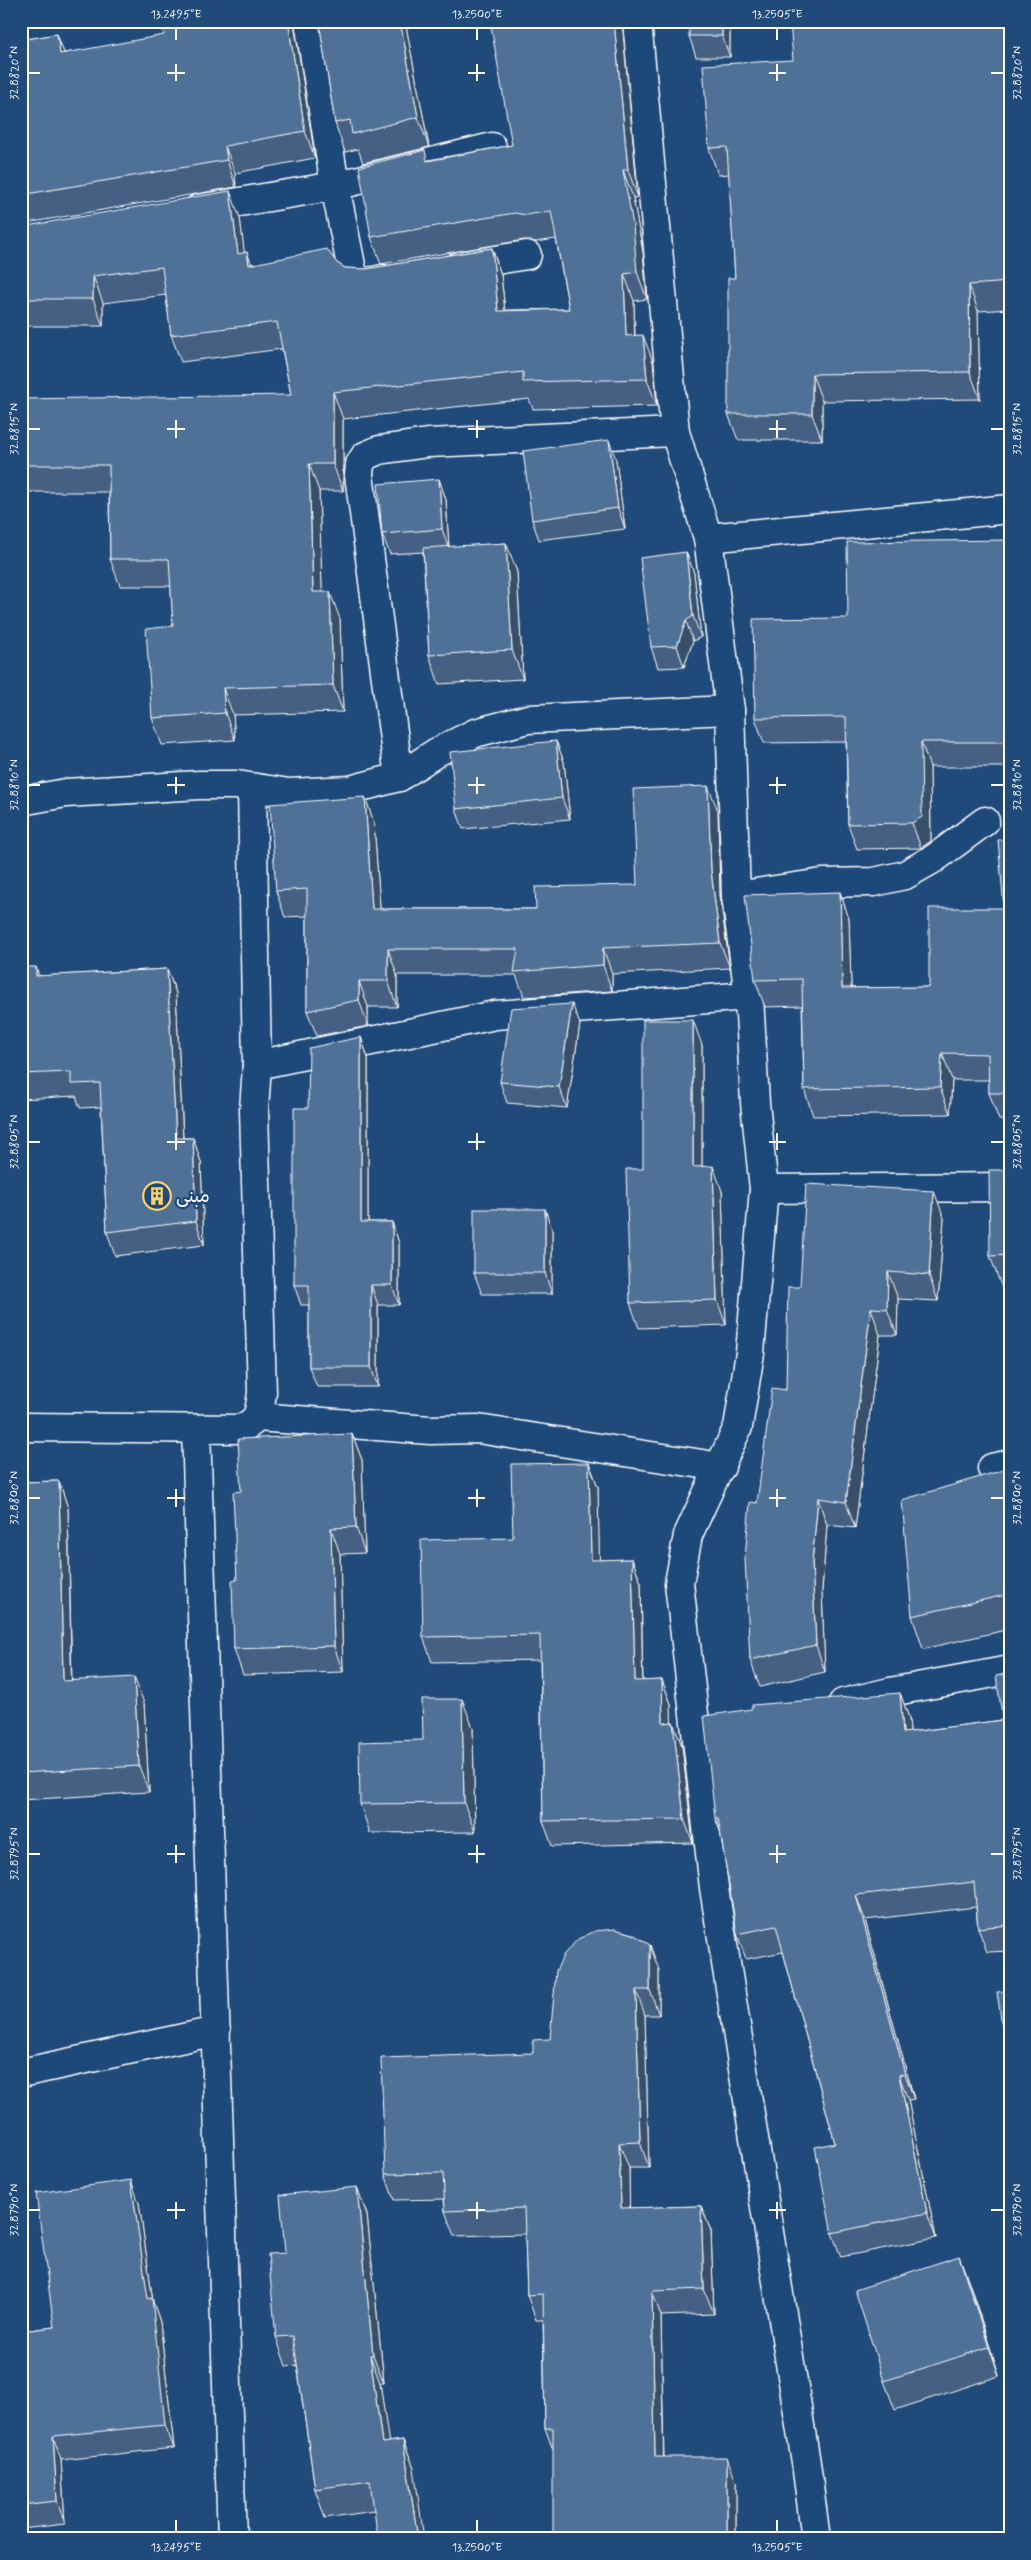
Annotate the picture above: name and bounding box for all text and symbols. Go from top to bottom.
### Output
text: 13.2495°E [150,7,202,23]
text: 13.2500°E [452,7,502,23]
text: 13.2505°E [751,7,803,23]
text: 32.8820°N [7,46,23,100]
text: 32.8820°N [1010,46,1026,100]
text: 32.8815°N [7,403,23,455]
text: 32.8815°N [1010,403,1026,455]
text: 32.8810°N [7,759,23,811]
text: 32.8810°N [1010,759,1026,811]
text: 32.8805°N [7,1115,23,1169]
text: 32.8805°N [1010,1115,1026,1169]
building icon: مبنى [142,1181,172,1211]
place label: مبنى [176,1185,210,1209]
text: 32.8800°N [7,1471,23,1525]
text: 32.8800°N [1010,1471,1026,1525]
text: 32.8795°N [7,1828,23,1880]
text: 32.8795°N [1010,1828,1026,1880]
text: 32.8790°N [7,2184,23,2236]
text: 32.8790°N [1010,2184,1026,2236]
text: 13.2495°E [150,2540,202,2556]
text: 13.2500°E [452,2540,502,2556]
text: 13.2505°E [751,2540,803,2556]

